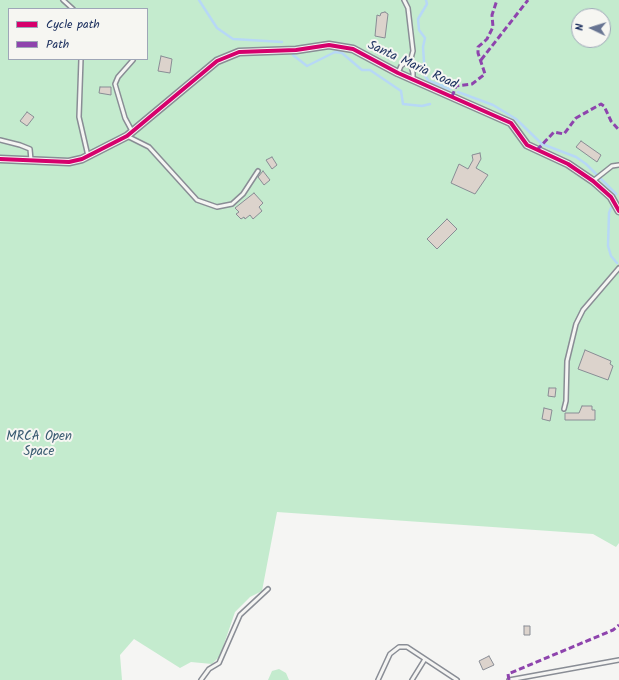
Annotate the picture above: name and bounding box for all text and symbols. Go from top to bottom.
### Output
legend [8,8,148,60]
north arrow [571,8,611,48]
text: Cycle path [46,15,100,34]
text: N [571,23,589,31]
text: Path [46,35,69,54]
street label: Santa Maria Road [365,38,459,94]
park label: MRCA Open Space [6,430,72,461]

